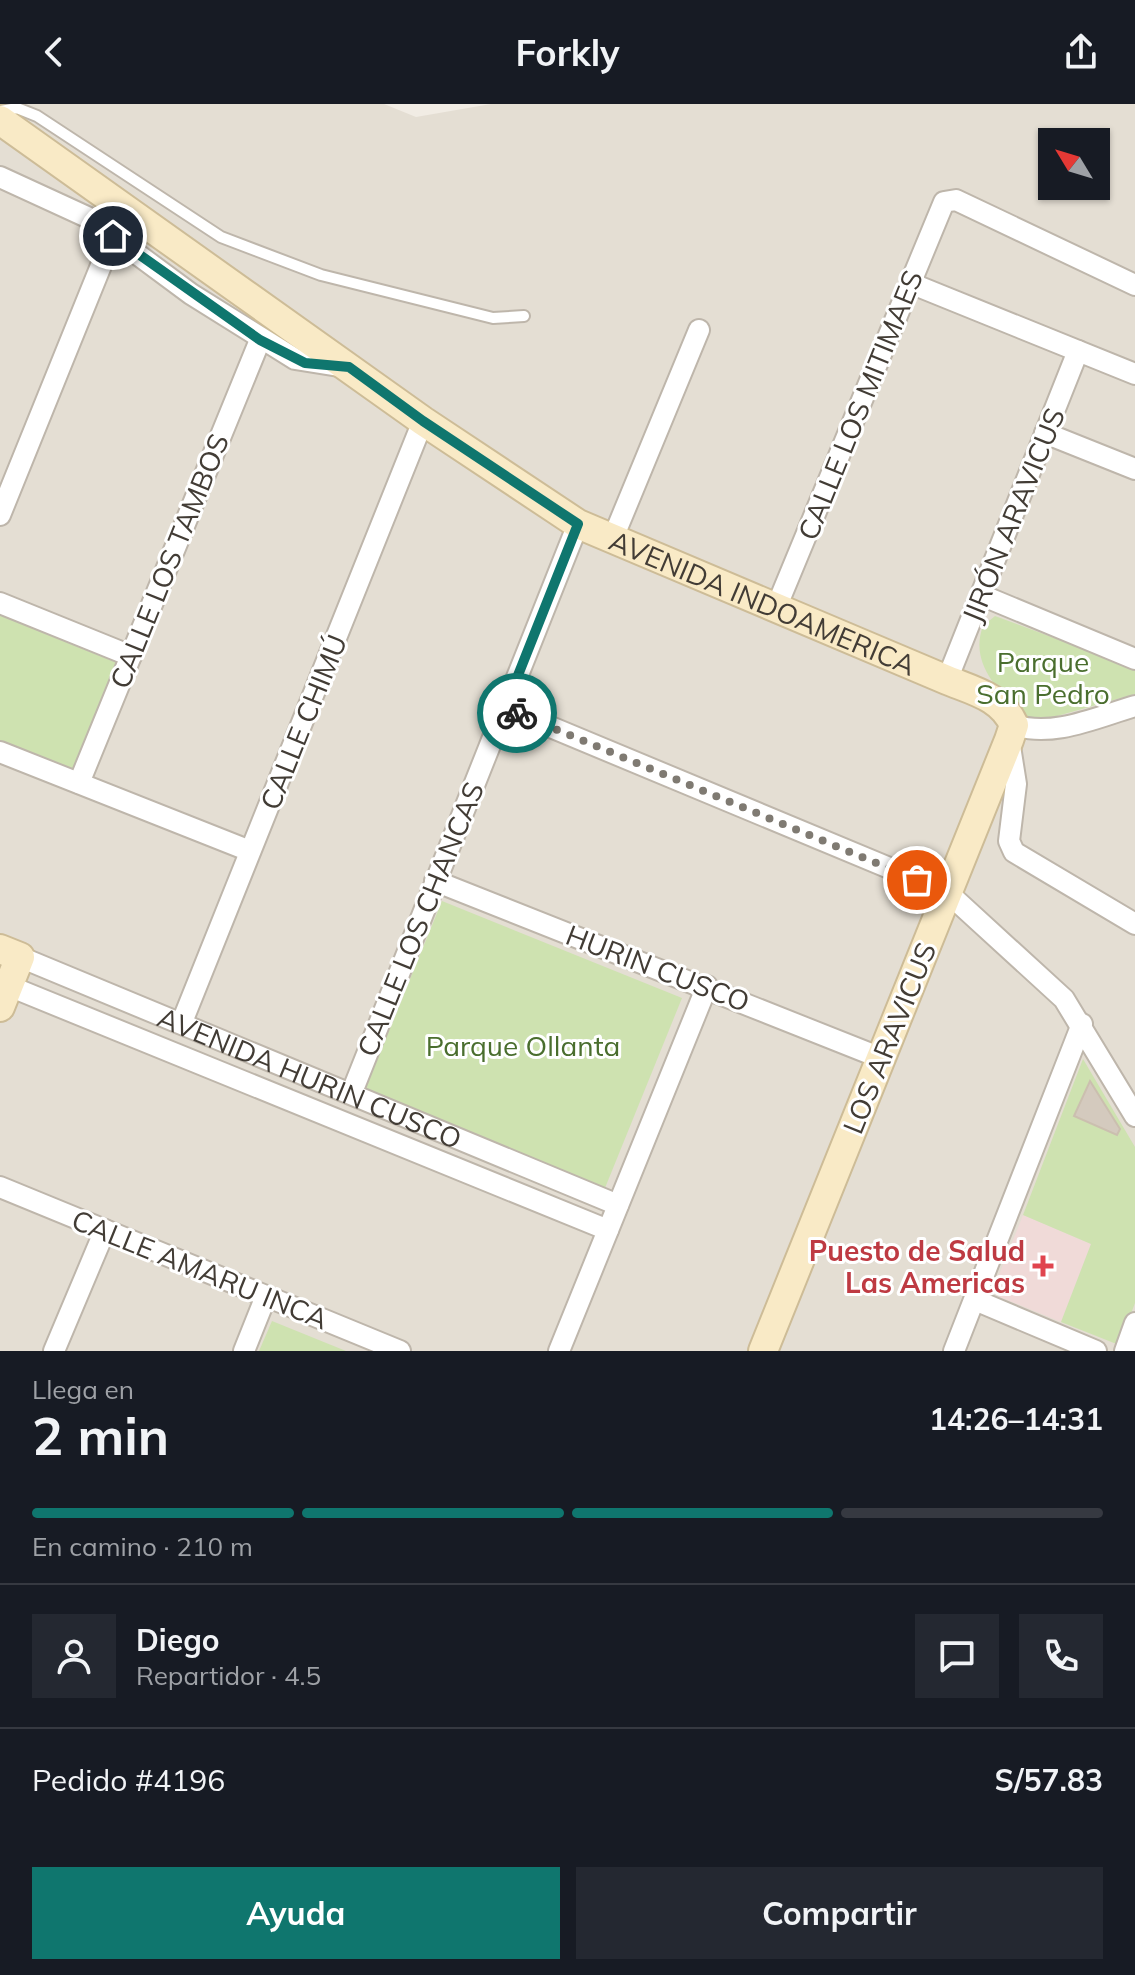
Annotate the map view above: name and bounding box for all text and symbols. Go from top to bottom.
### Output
icon: back [32,30,76,74]
text: Forkly [515,30,620,75]
icon: share [1059,30,1103,74]
north arrow [1038,128,1110,200]
map controls [1038,128,1110,200]
pin [79,202,147,270]
icon: home [91,214,135,258]
street label: CALLE LOS MITIMAES [790,265,930,545]
street label: JIRÓN ARAVICUS [954,403,1072,627]
street label: CALLE LOS TAMBOS [102,429,236,693]
street label: AVENIDA INDOAMERICA [604,522,922,683]
street label: CALLE CHIMÚ [252,629,354,815]
park label: Parque San Pedro [976,644,1110,711]
courier [477,673,557,753]
icon: bike [495,691,539,735]
street label: CALLE LOS CHANCAS [349,777,491,1061]
pin [883,846,951,914]
icon: bag [895,858,939,902]
street label: HURIN CUSCO [561,917,755,1019]
street label: LOS ARAVICUS [835,937,943,1139]
street label: AVENIDA HURIN CUSCO [153,999,467,1156]
park label: Parque Ollanta [426,1028,620,1063]
street label: CALLE AMARU INCA [67,1202,334,1337]
place label: Puesto de Salud Las Americas [809,1233,1025,1300]
marker: Puesto de Salud Las Americas [1032,1255,1054,1277]
text: Llega en [32,1373,134,1406]
text: 14:26–14:31 [929,1400,1103,1438]
text: 2 min [32,1403,169,1468]
text: En camino · 210 m [32,1530,253,1563]
button: person [32,1614,116,1698]
button: chat [915,1614,999,1698]
button: phone [1019,1614,1103,1698]
text: Diego [136,1621,220,1659]
text: Repartidor · 4.5 [136,1659,321,1692]
text: Pedido #4196 [32,1761,225,1799]
text: S/57.83 [995,1761,1103,1799]
button: Ayuda [32,1867,560,1959]
button: Compartir [576,1867,1103,1959]

